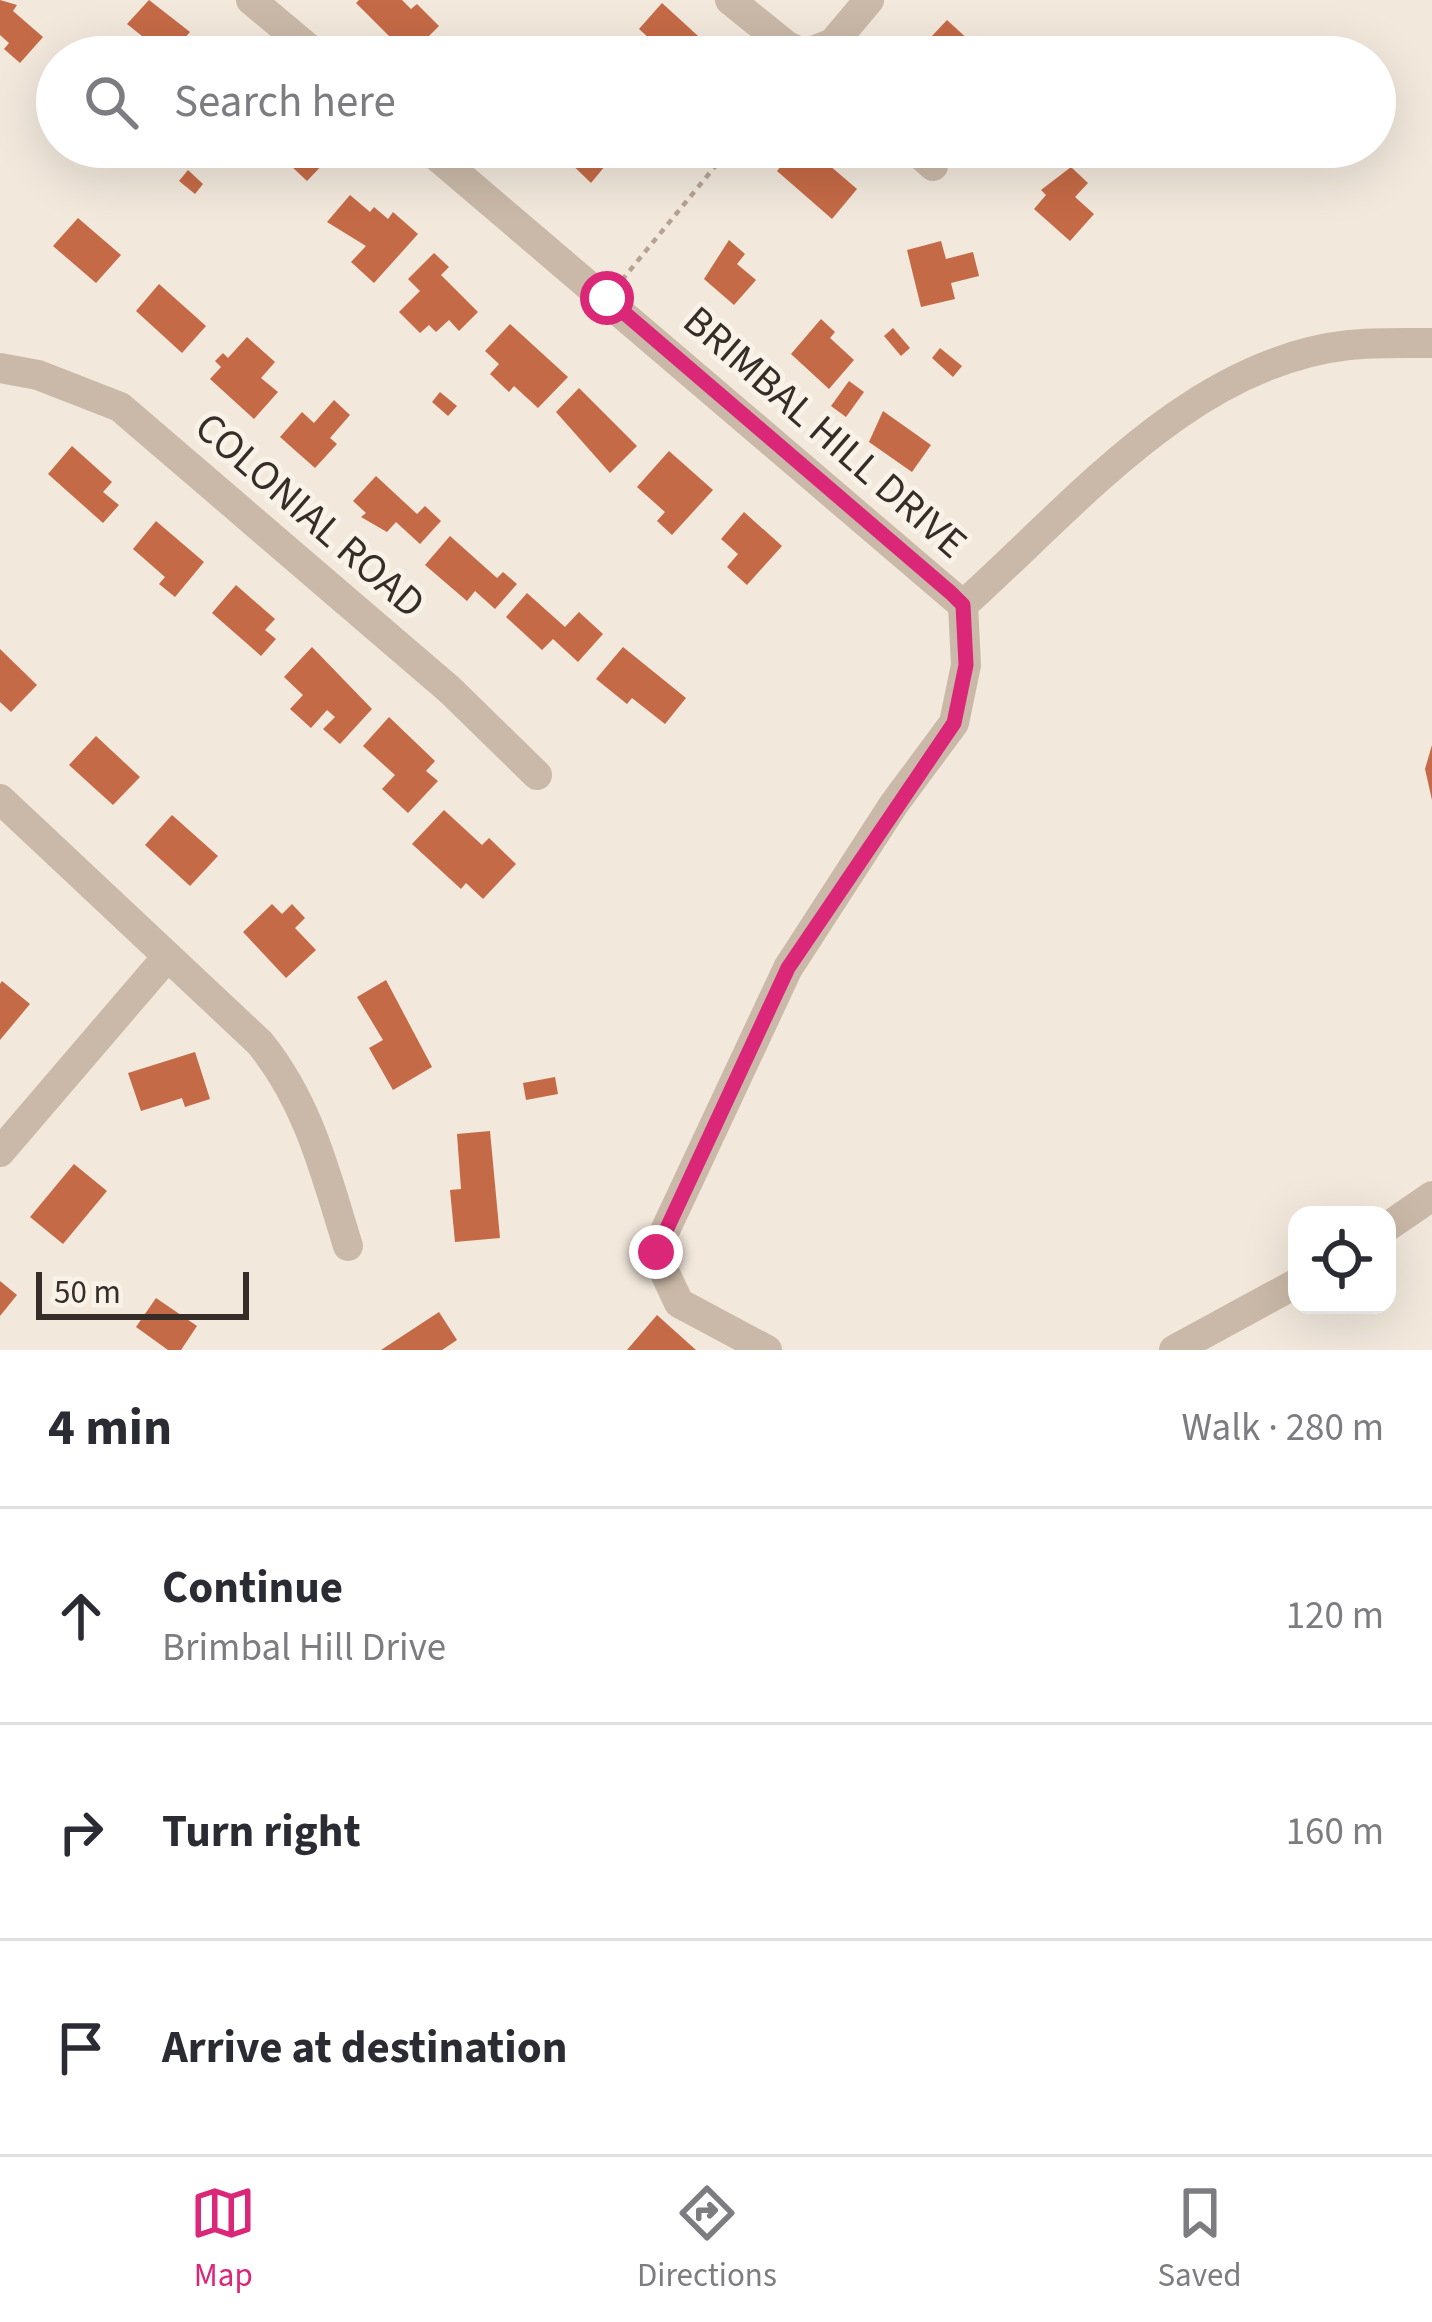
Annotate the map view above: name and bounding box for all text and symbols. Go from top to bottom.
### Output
search box [36,36,1396,168]
icon: search [78,69,144,135]
text: Search here [174,70,396,134]
route start [580,271,634,325]
street label: BRIMBAL HILL DRIVE [670,292,980,573]
street label: COLONIAL ROAD [181,398,438,633]
map controls [1288,1206,1396,1314]
button: locate [1288,1206,1396,1314]
route end [629,1225,683,1279]
scale bar [36,1266,249,1319]
text: 50 m [54,1269,121,1316]
text: 4 min [48,1392,172,1464]
text: Walk · 280 m [1181,1400,1384,1456]
text: Continue [162,1556,343,1620]
icon: ahead [48,1583,114,1649]
text: 120 m [1286,1588,1384,1644]
text: Brimbal Hill Drive [162,1620,446,1676]
icon: right [48,1799,114,1865]
text: Turn right [162,1800,361,1864]
text: 160 m [1286,1804,1384,1860]
icon: arrive [48,2015,114,2081]
text: Arrive at destination [162,2016,567,2080]
tab: Map [190,2180,256,2299]
tab: Directions [637,2180,777,2299]
tab: Saved [1157,2180,1242,2299]

